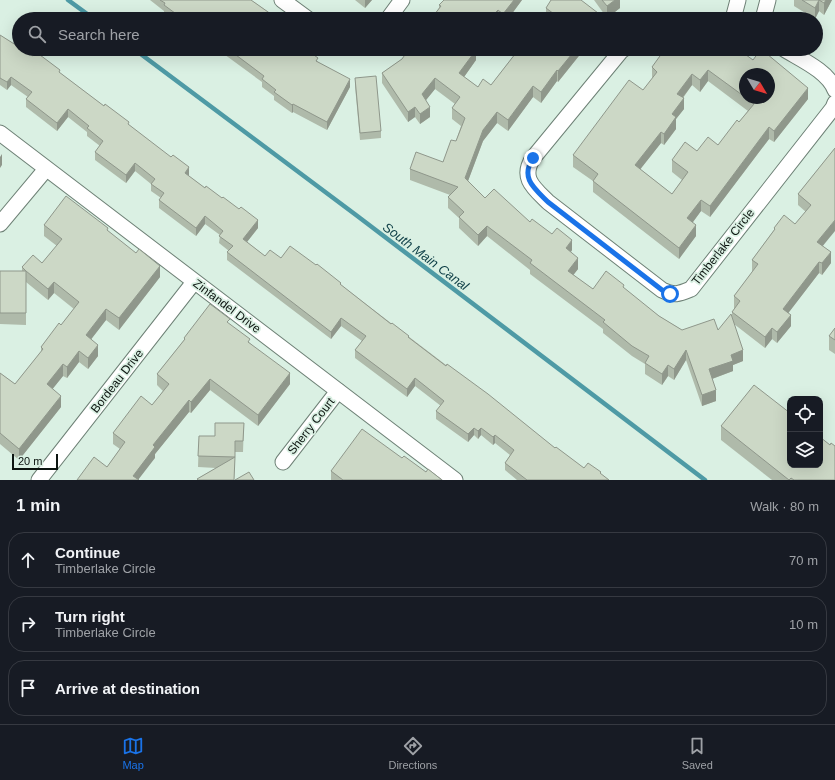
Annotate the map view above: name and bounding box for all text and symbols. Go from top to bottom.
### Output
search box [12,12,823,56]
icon: search [26,23,48,45]
text: Search here [58,26,140,43]
north arrow [739,68,775,104]
route end [524,149,542,167]
street label: Timberlake Circle [689,206,757,288]
water label: South Main Canal [380,219,472,294]
street label: Zinfandel Drive [191,276,264,336]
route start [661,285,679,303]
street label: Bordeau Drive [88,346,146,416]
street label: Sherry Court [285,394,338,457]
map controls [787,396,823,468]
button: locate [787,396,823,432]
button: layers [787,432,823,468]
scale bar [12,452,58,471]
text: 20 m [18,455,42,467]
text: 1 min [16,496,60,515]
text: Walk · 80 m [750,499,819,514]
text: Continue [55,544,120,561]
icon: ahead [17,549,39,571]
text: 70 m [789,553,818,568]
text: Timberlake Circle [55,561,156,576]
text: Turn right [55,608,125,625]
icon: right [17,613,39,635]
text: 10 m [789,617,818,632]
text: Timberlake Circle [55,625,156,640]
icon: arrive [17,677,39,699]
text: Arrive at destination [55,680,200,697]
tab: Map [122,735,144,771]
tab: Directions [388,735,437,771]
tab: Saved [682,735,713,771]

